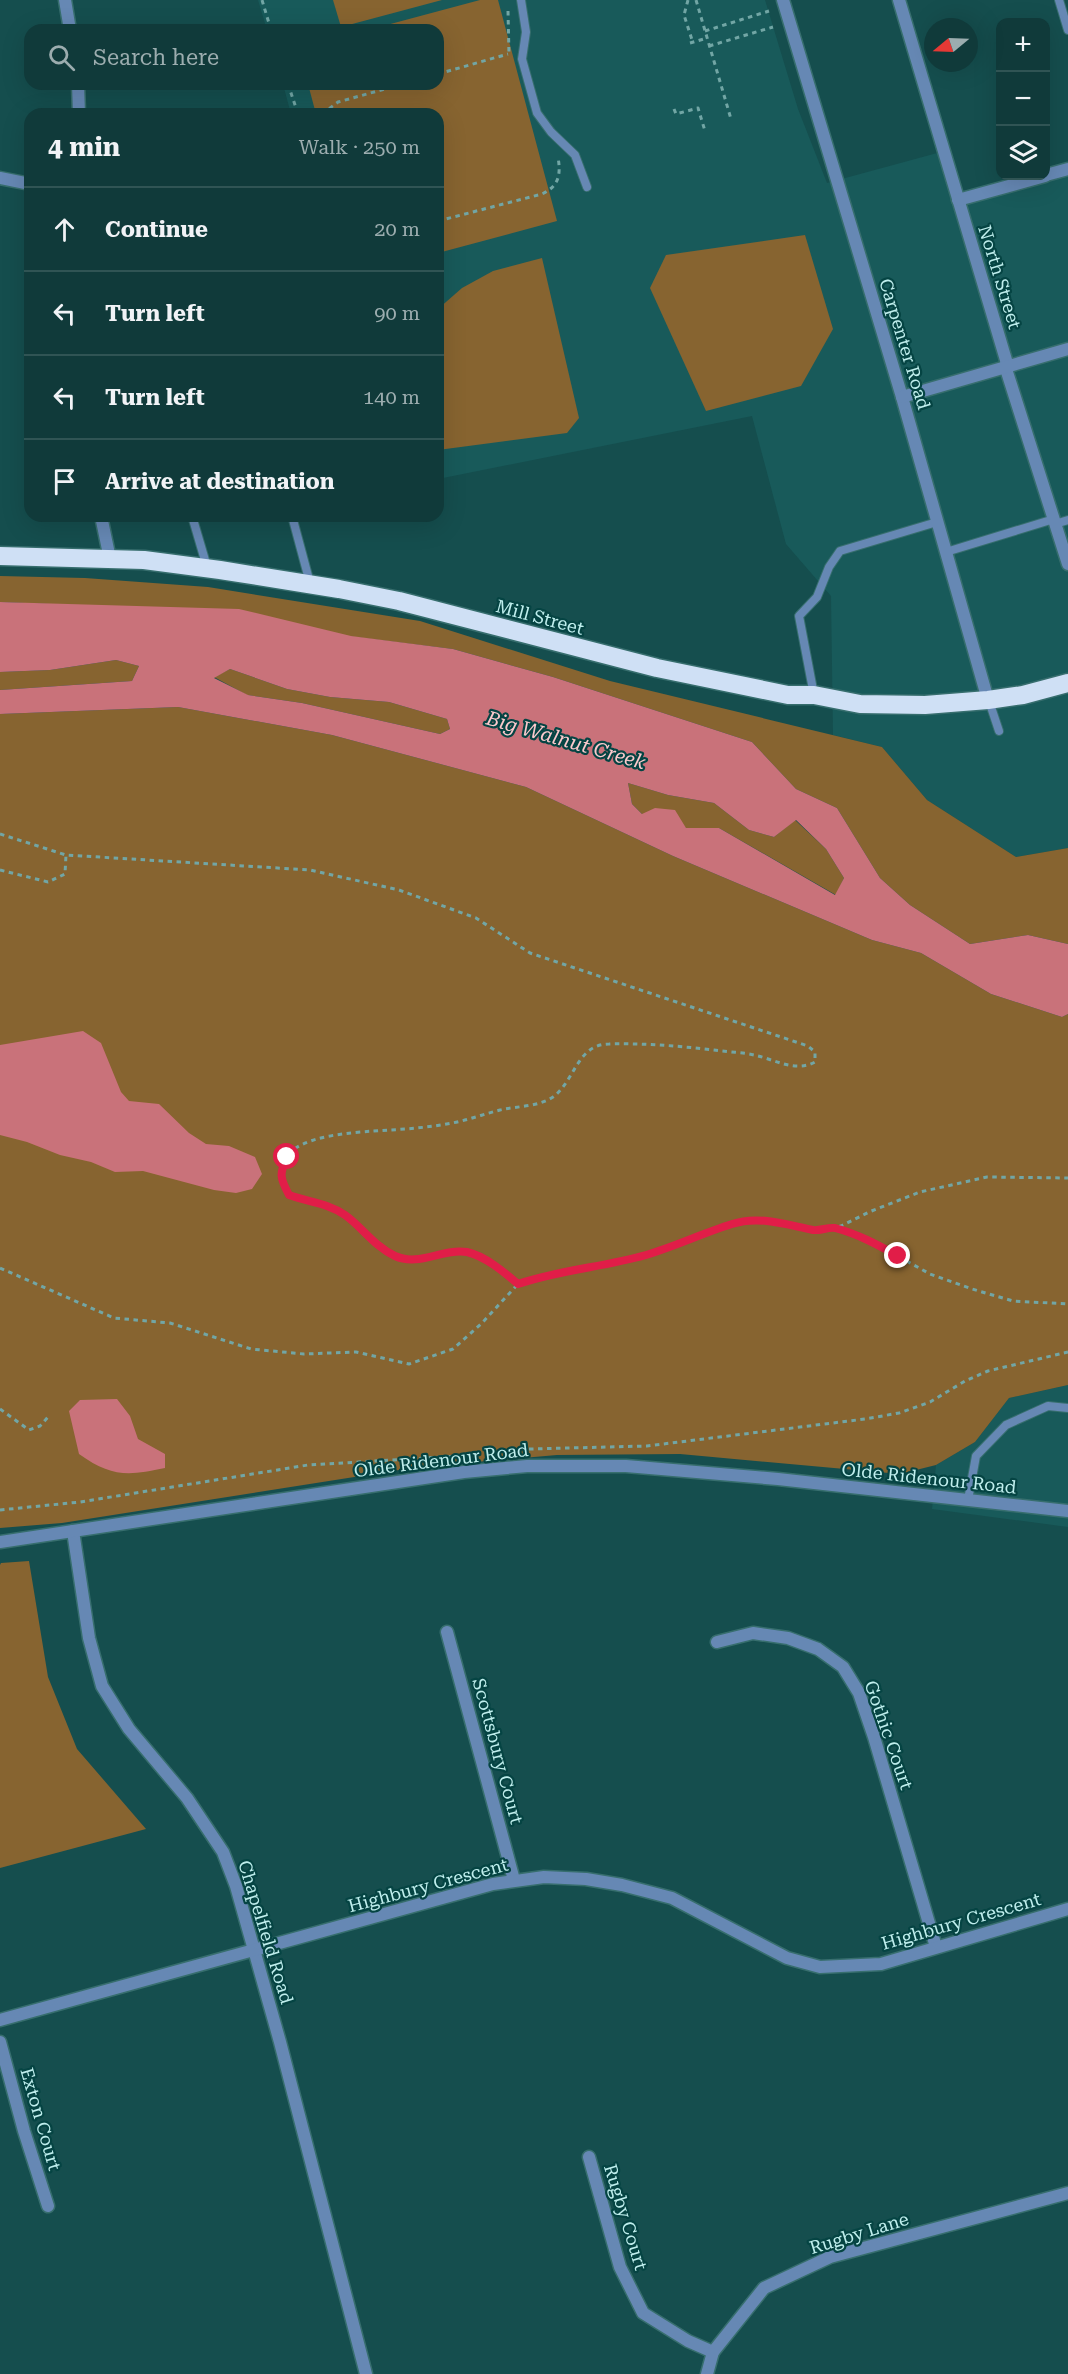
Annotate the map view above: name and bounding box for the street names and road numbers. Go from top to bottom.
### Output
street label: North Street [974,223,1026,332]
street label: Carpenter Road [875,276,935,412]
street label: Mill Street [494,595,587,639]
street label: Olde Ridenour Road [353,1439,530,1481]
street label: Olde Ridenour Road [841,1458,1018,1498]
street label: Scottsbury Court [468,1676,528,1827]
street label: Gothic Court [861,1678,918,1792]
street label: Highbury Crescent [346,1853,511,1916]
street label: Chapelfield Road [234,1858,298,2007]
street label: Highbury Crescent [879,1888,1043,1954]
street label: Exton Court [16,2065,66,2173]
street label: Rugby Court [600,2161,652,2273]
street label: Rugby Lane [807,2208,911,2258]

